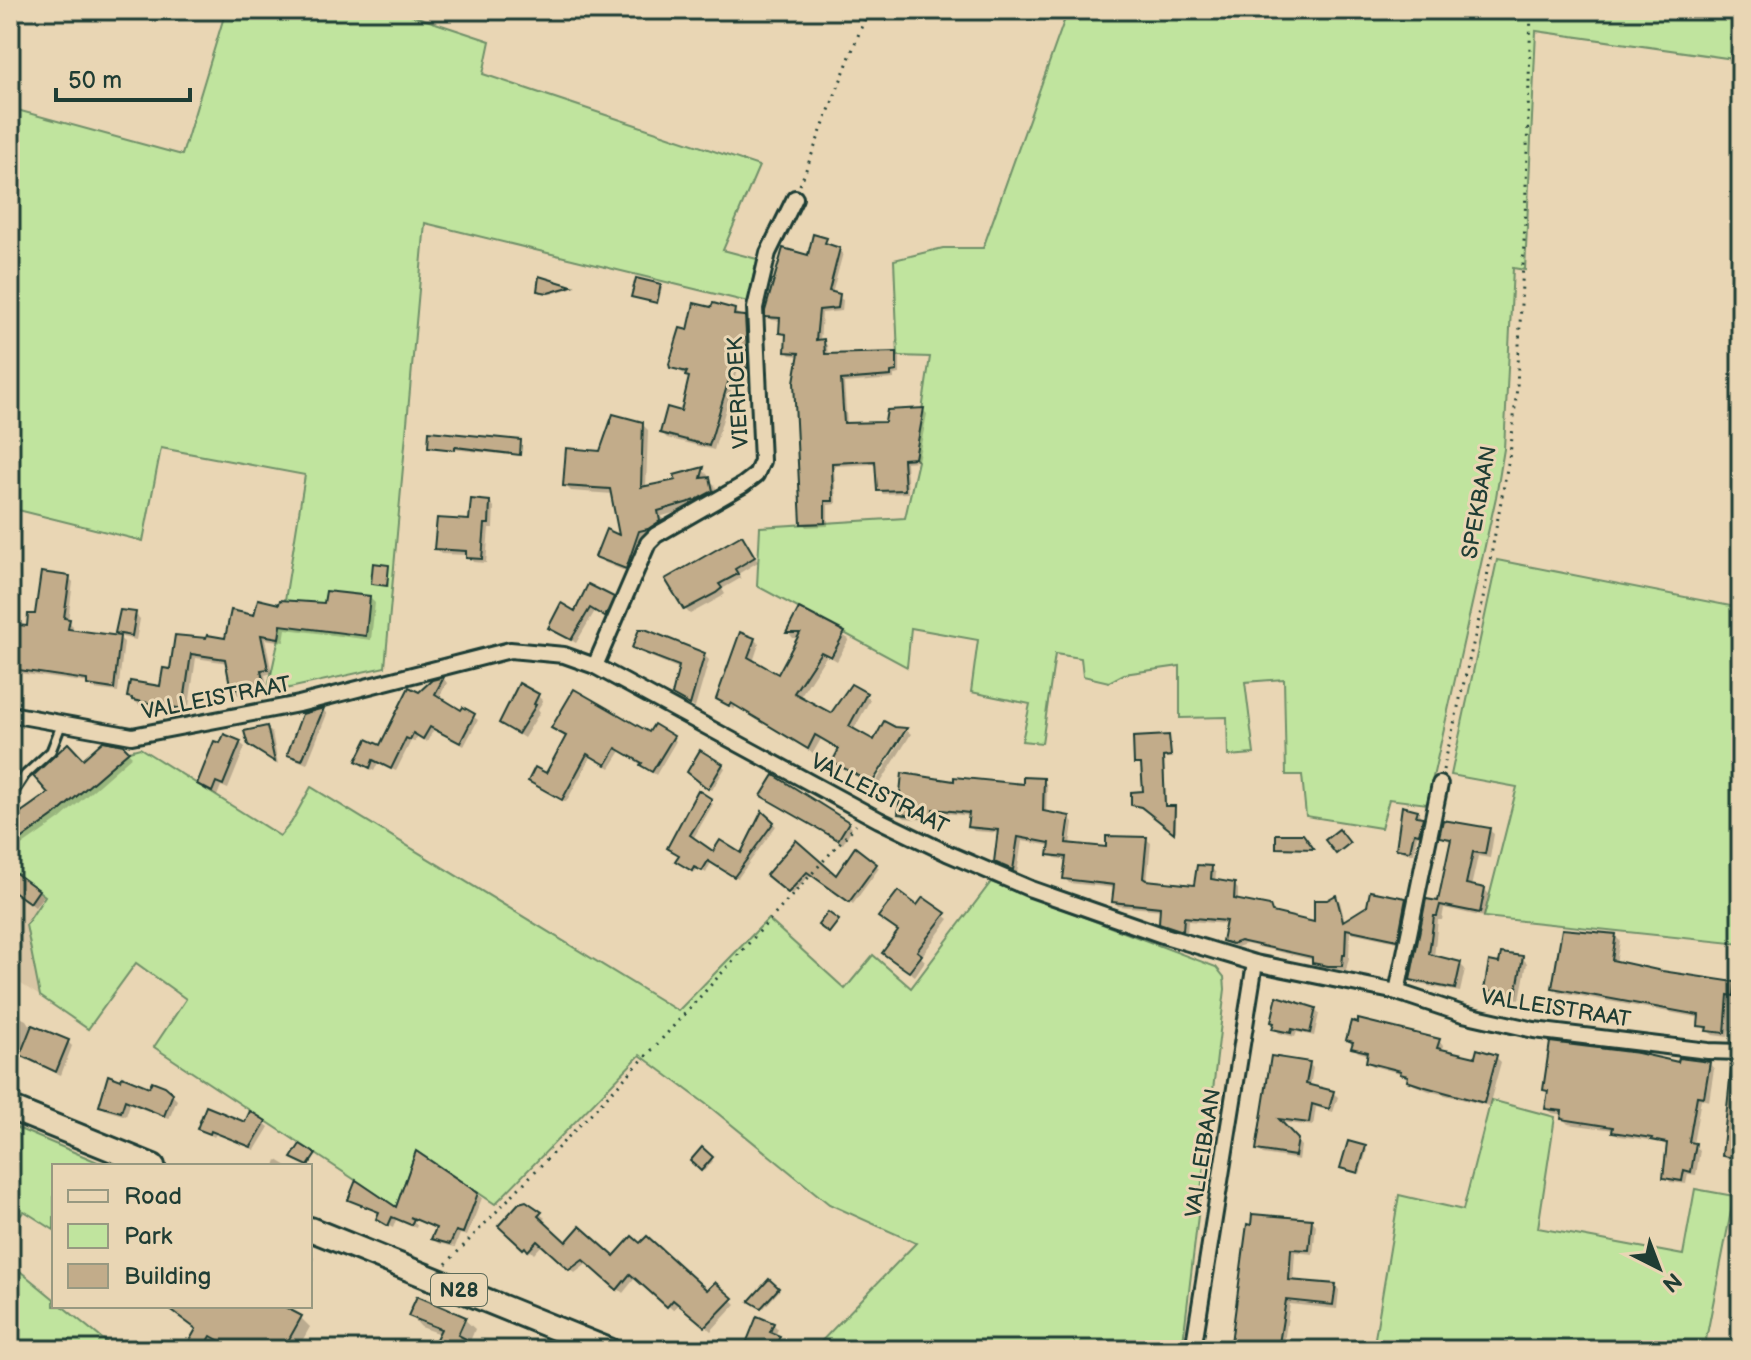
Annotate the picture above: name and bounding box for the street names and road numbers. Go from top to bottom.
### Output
street label: VIERHOEK [722,335,755,450]
street label: SPEKBAAN [1456,444,1503,561]
street label: VALLEISTRAAT [139,671,293,726]
street label: VALLEISTRAAT [806,748,953,841]
street label: VALLEISTRAAT [1479,983,1633,1034]
street label: VALLEIBAAN [1180,1087,1227,1220]
road number: N28 [431,1274,487,1306]

